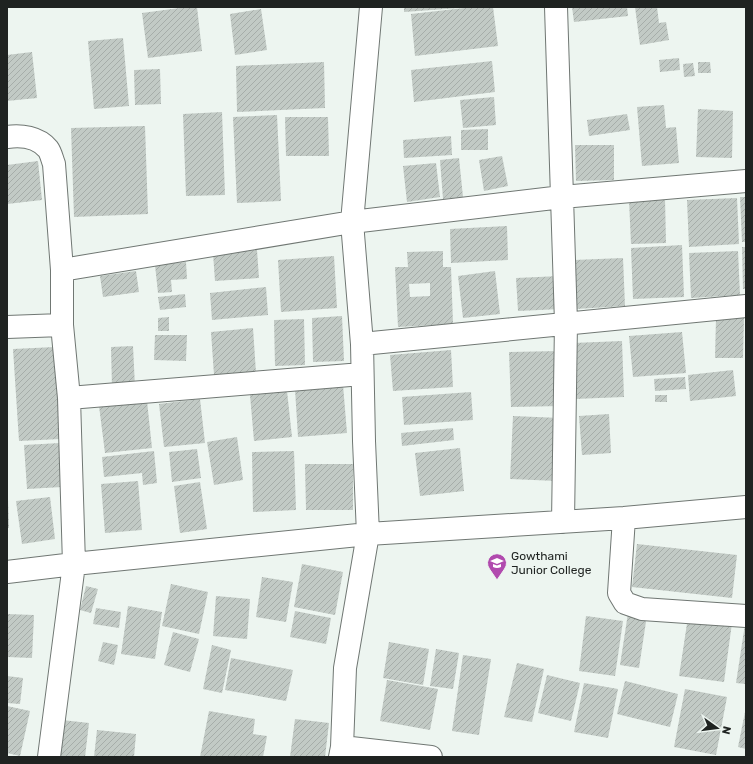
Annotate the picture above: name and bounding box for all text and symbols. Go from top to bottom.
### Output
place label: Gowthami Junior College [511,549,592,577]
school or university icon: Gowthami Junior College [486,552,508,580]
north arrow [697,708,737,748]
text: N [719,725,733,736]

